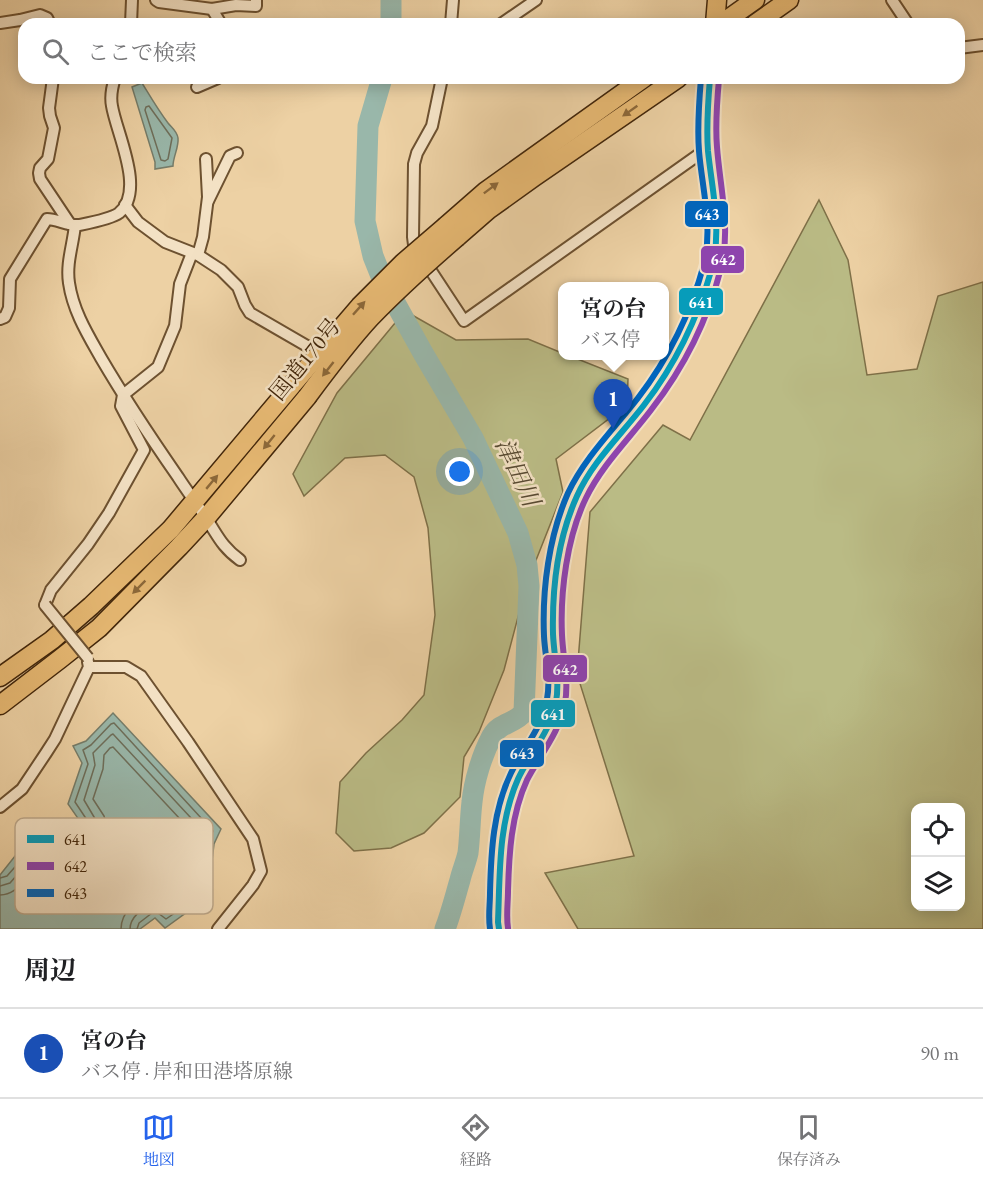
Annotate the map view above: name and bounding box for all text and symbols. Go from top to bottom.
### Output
search box [18,18,965,84]
icon: search [39,35,72,68]
text: ここで検索 [87,38,197,67]
one-way arrow [623,105,639,117]
one-way arrow [483,183,498,195]
line badge: 643 [684,200,729,228]
text: 643 [694,204,720,225]
line badge: 642 [700,245,745,274]
text: 642 [710,249,736,270]
popup [558,282,669,360]
line badge: 641 [678,287,724,316]
text: 641 [688,292,714,313]
text: 宮の台 [580,294,647,323]
one-way arrow [352,301,365,316]
street label: 国道170号 [263,312,347,406]
text: バス停 [580,326,640,352]
one-way arrow [322,361,334,377]
pin: 1 [594,380,632,429]
water label: 津田川 [489,433,549,514]
one-way arrow [263,434,276,450]
your location [445,457,474,486]
one-way arrow [205,475,218,490]
one-way arrow [132,580,147,594]
line badge: 642 [542,654,588,683]
text: 642 [552,659,578,680]
line badge: 641 [530,699,576,728]
text: 641 [540,704,566,725]
line badge: 643 [499,739,545,768]
text: 643 [509,743,535,764]
map controls [911,803,965,911]
button: locate [911,803,965,857]
legend [15,818,213,914]
text: 641 [64,829,87,850]
text: 642 [64,856,87,877]
button: layers [911,857,965,911]
text: 643 [64,883,87,904]
text: 周辺 [24,953,76,987]
text: 宮の台 [81,1026,147,1055]
text: 1 [38,1040,49,1066]
text: 90 m [920,1040,959,1066]
text: バス停 · 岸和田港塔原線 [81,1058,293,1084]
tab: 地図 [142,1111,175,1170]
tab: 経路 [459,1111,492,1170]
tab: 保存済み [777,1111,841,1170]

